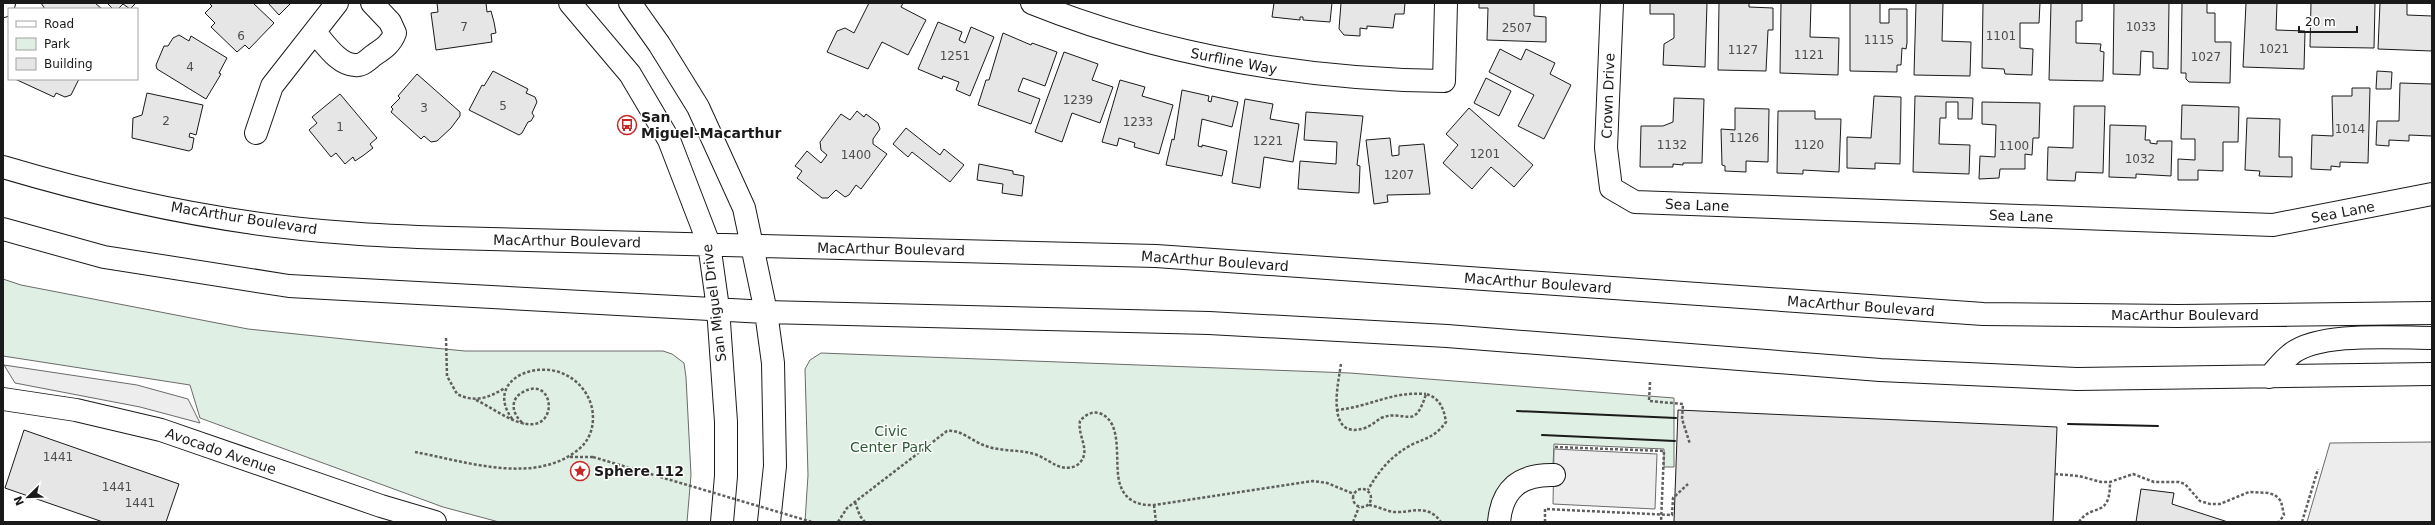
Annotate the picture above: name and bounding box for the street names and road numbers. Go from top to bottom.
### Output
street label: Surfline Way [1189,45,1279,77]
street label: Crown Drive [1599,53,1617,139]
street label: Sea Lane [1665,196,1729,214]
street label: Sea Lane [2310,198,2376,226]
street label: MacArthur Boulevard [170,199,318,237]
street label: Sea Lane [1989,207,2053,225]
street label: MacArthur Boulevard [493,232,641,250]
street label: MacArthur Boulevard [817,240,965,258]
street label: San Miguel Drive [699,243,729,363]
street label: MacArthur Boulevard [1141,248,1289,274]
street label: MacArthur Boulevard [1464,270,1612,296]
street label: MacArthur Boulevard [1787,293,1935,319]
street label: MacArthur Boulevard [2111,307,2259,323]
street label: Avocado Avenue [164,425,278,477]

